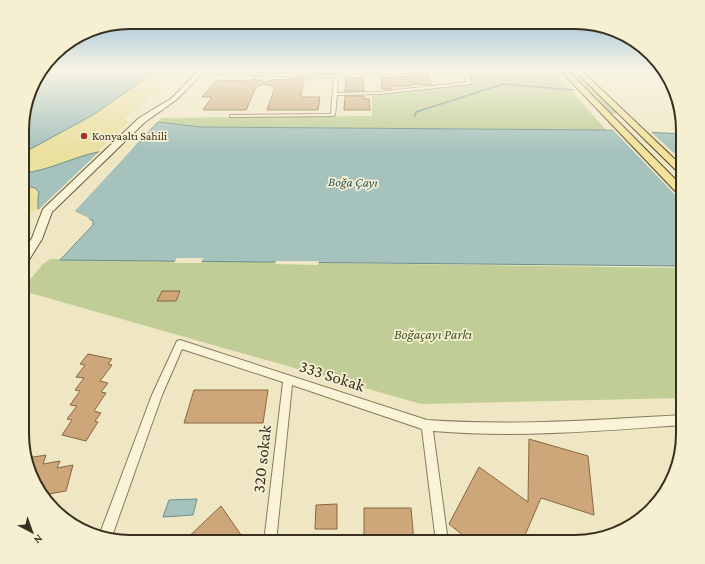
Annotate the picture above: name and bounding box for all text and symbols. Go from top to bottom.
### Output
place label: Konyaaltı Sahili [92,129,167,143]
marker: Konyaaltı Sahili [79,131,89,141]
water label: Boğa Çayı [328,174,378,190]
park label: Boğaçayı Parkı [394,326,472,342]
street label: 333 Sokak [297,357,368,396]
street label: 320 sokak [249,423,275,494]
north arrow [12,512,52,552]
text: N [31,533,45,547]

